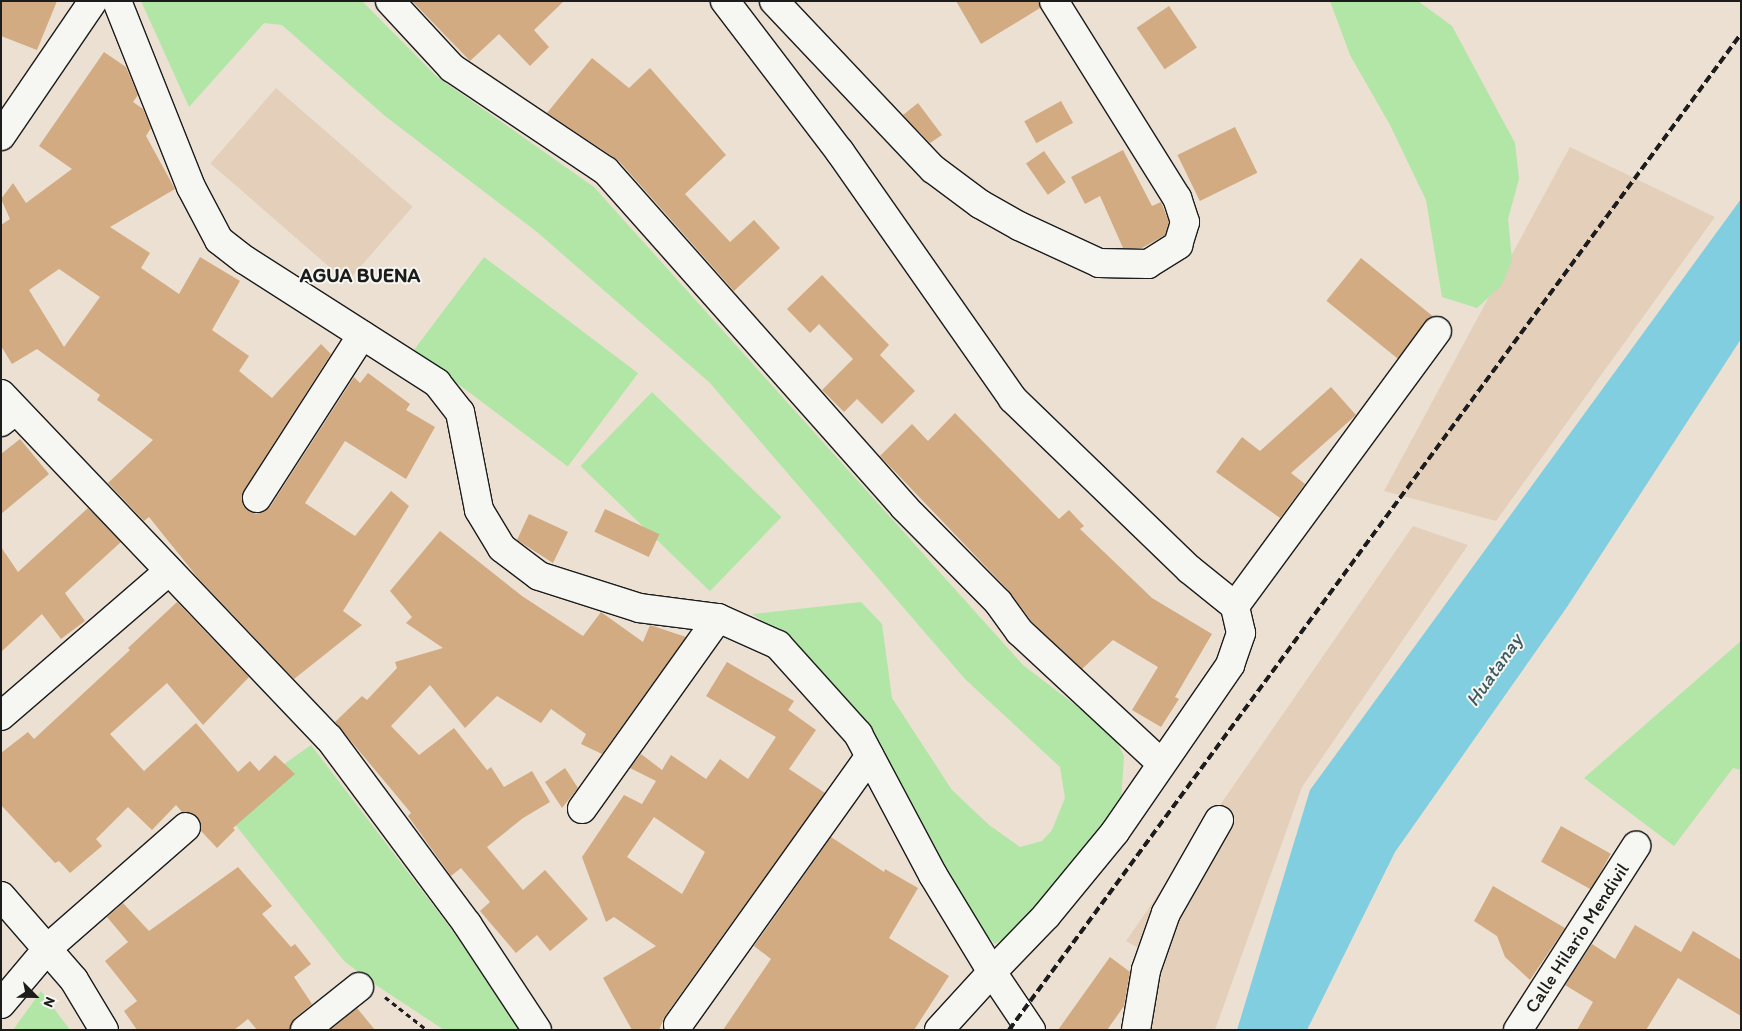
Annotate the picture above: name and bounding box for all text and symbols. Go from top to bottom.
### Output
district label: AGUA BUENA [300,263,420,287]
water label: Huatanay [1460,629,1528,711]
street label: Calle Hilario Mendivil [1520,859,1634,1017]
north arrow [10,971,60,1021]
text: N [40,994,59,1010]

